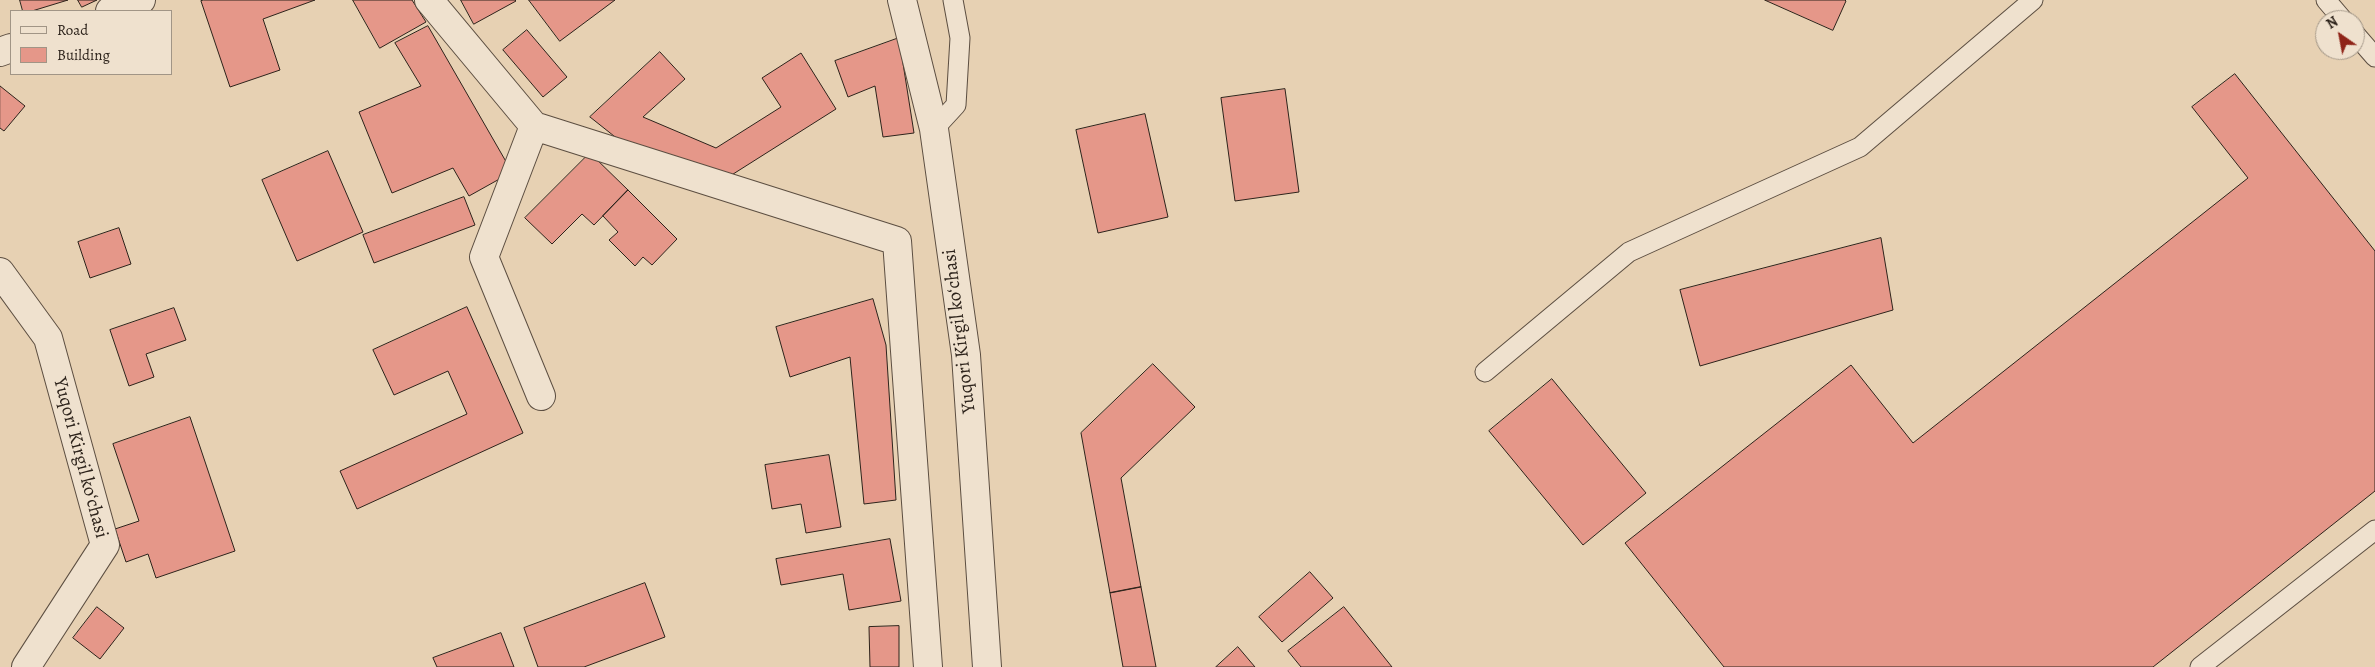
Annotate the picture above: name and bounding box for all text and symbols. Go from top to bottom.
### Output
legend [10,10,172,75]
north arrow [2315,10,2365,60]
text: N [2323,12,2342,34]
text: Road [57,20,88,40]
text: Building [57,45,110,65]
street label: Yuqori Kirgil koʻchasi [939,248,981,414]
street label: Yuqori Kirgil koʻchasi [48,375,112,541]

